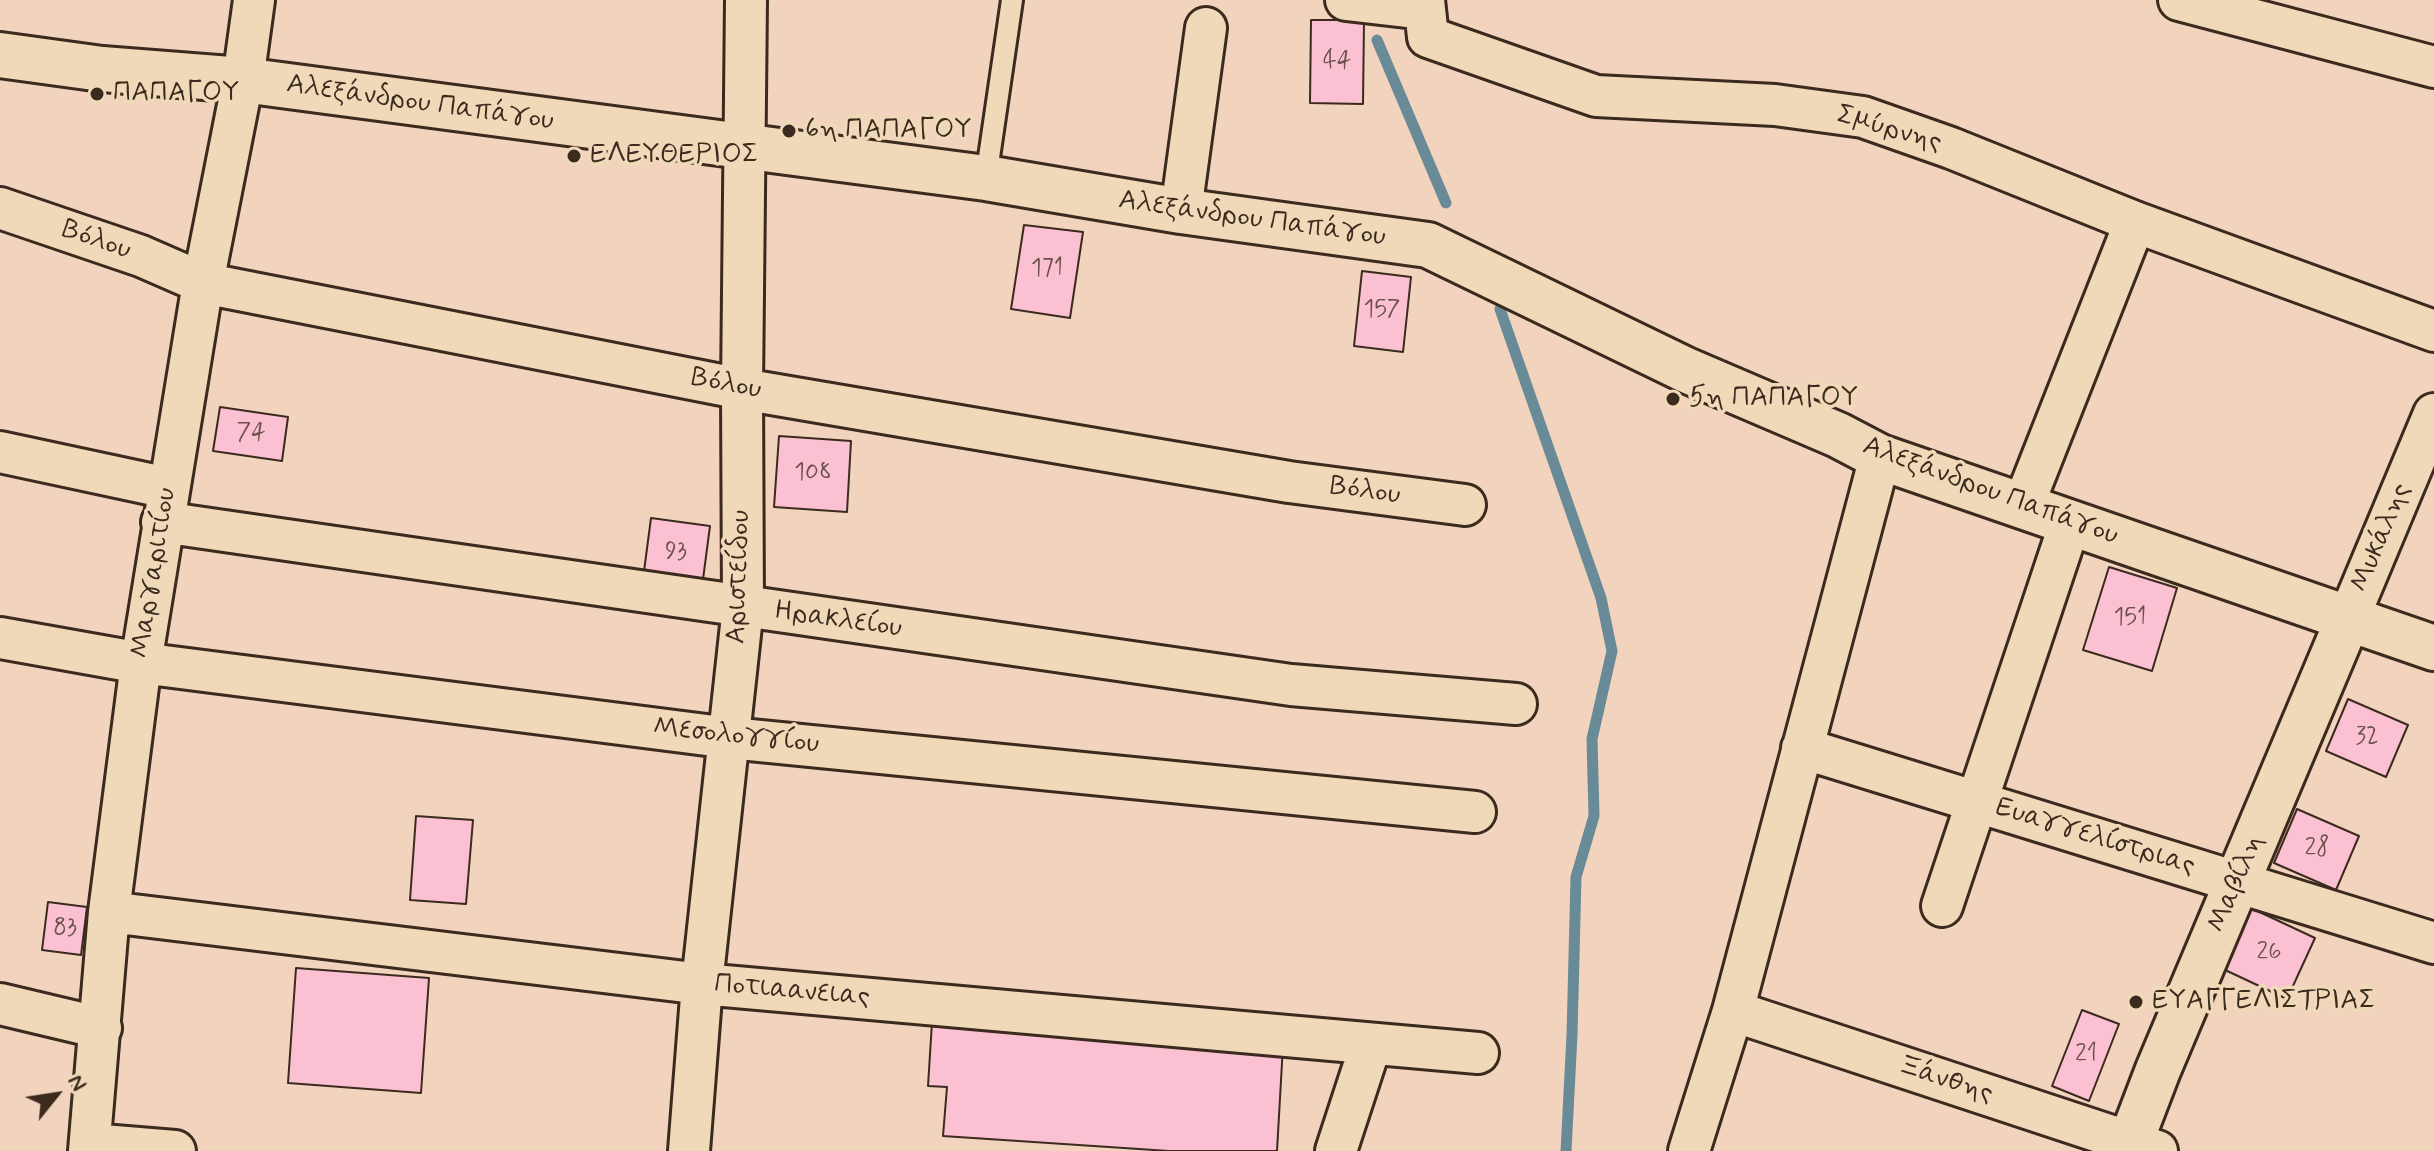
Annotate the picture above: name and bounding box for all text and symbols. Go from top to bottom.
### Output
house number: 44 [1323,48,1351,76]
street label: Αλεξάνδρου Παπάγου [284,69,556,139]
place label: ΠΑΠΑΓΟΥ [113,77,239,111]
marker: ΠΑΠΑΓΟΥ [88,85,106,103]
street label: Σμύρνης [1833,99,1945,161]
place label: 6η ΠΑΠΑΓΟΥ [805,114,972,148]
marker: 6η ΠΑΠΑΓΟΥ [780,122,798,140]
place label: ΕΛΕΥΘΕΡΙΟΣ [590,139,759,173]
marker: ΕΛΕΥΘΕΡΙΟΣ [565,147,583,165]
street label: Αλεξάνδρου Παπάγου [1116,185,1388,255]
street label: Βόλου [57,214,135,268]
house number: 171 [1031,256,1063,284]
house number: 157 [1364,297,1400,325]
street label: Βόλου [688,362,764,408]
place label: 5η ΠΑΠΑΓΟΥ [1689,382,1858,416]
marker: 5η ΠΑΠΑΓΟΥ [1664,390,1682,408]
house number: 74 [236,420,266,448]
street label: Αλεξάνδρου Παπάγου [1858,430,2122,554]
house number: 108 [794,460,832,488]
street label: Βόλου [1328,470,1402,514]
street label: Μυκάλης [2344,479,2420,597]
street label: Μαργαριτίου [125,485,185,661]
street label: Αριστείδου [721,509,759,645]
house number: 93 [665,539,687,567]
street label: Ηρακλείου [772,595,904,647]
house number: 151 [2114,605,2146,633]
street label: Μεσολογγίου [651,712,821,762]
house number: 32 [2355,724,2379,752]
street label: Ευαγγελίστριας [1991,792,2199,884]
street label: Μαβίλη [2201,830,2273,938]
house number: 28 [2305,835,2329,863]
house number: 83 [53,915,77,943]
house number: 26 [2256,939,2282,967]
street label: Ποτιαανειας [713,968,871,1016]
place label: ΕΥΑΓΓΕΛΙΣΤΡΙΑΣ [2152,985,2375,1019]
marker: ΕΥΑΓΓΕΛΙΣΤΡΙΑΣ [2127,993,2145,1011]
house number: 21 [2075,1041,2097,1069]
street label: Ξάνθης [1893,1050,1997,1112]
north arrow [16,1055,96,1135]
text: N [61,1070,93,1096]

